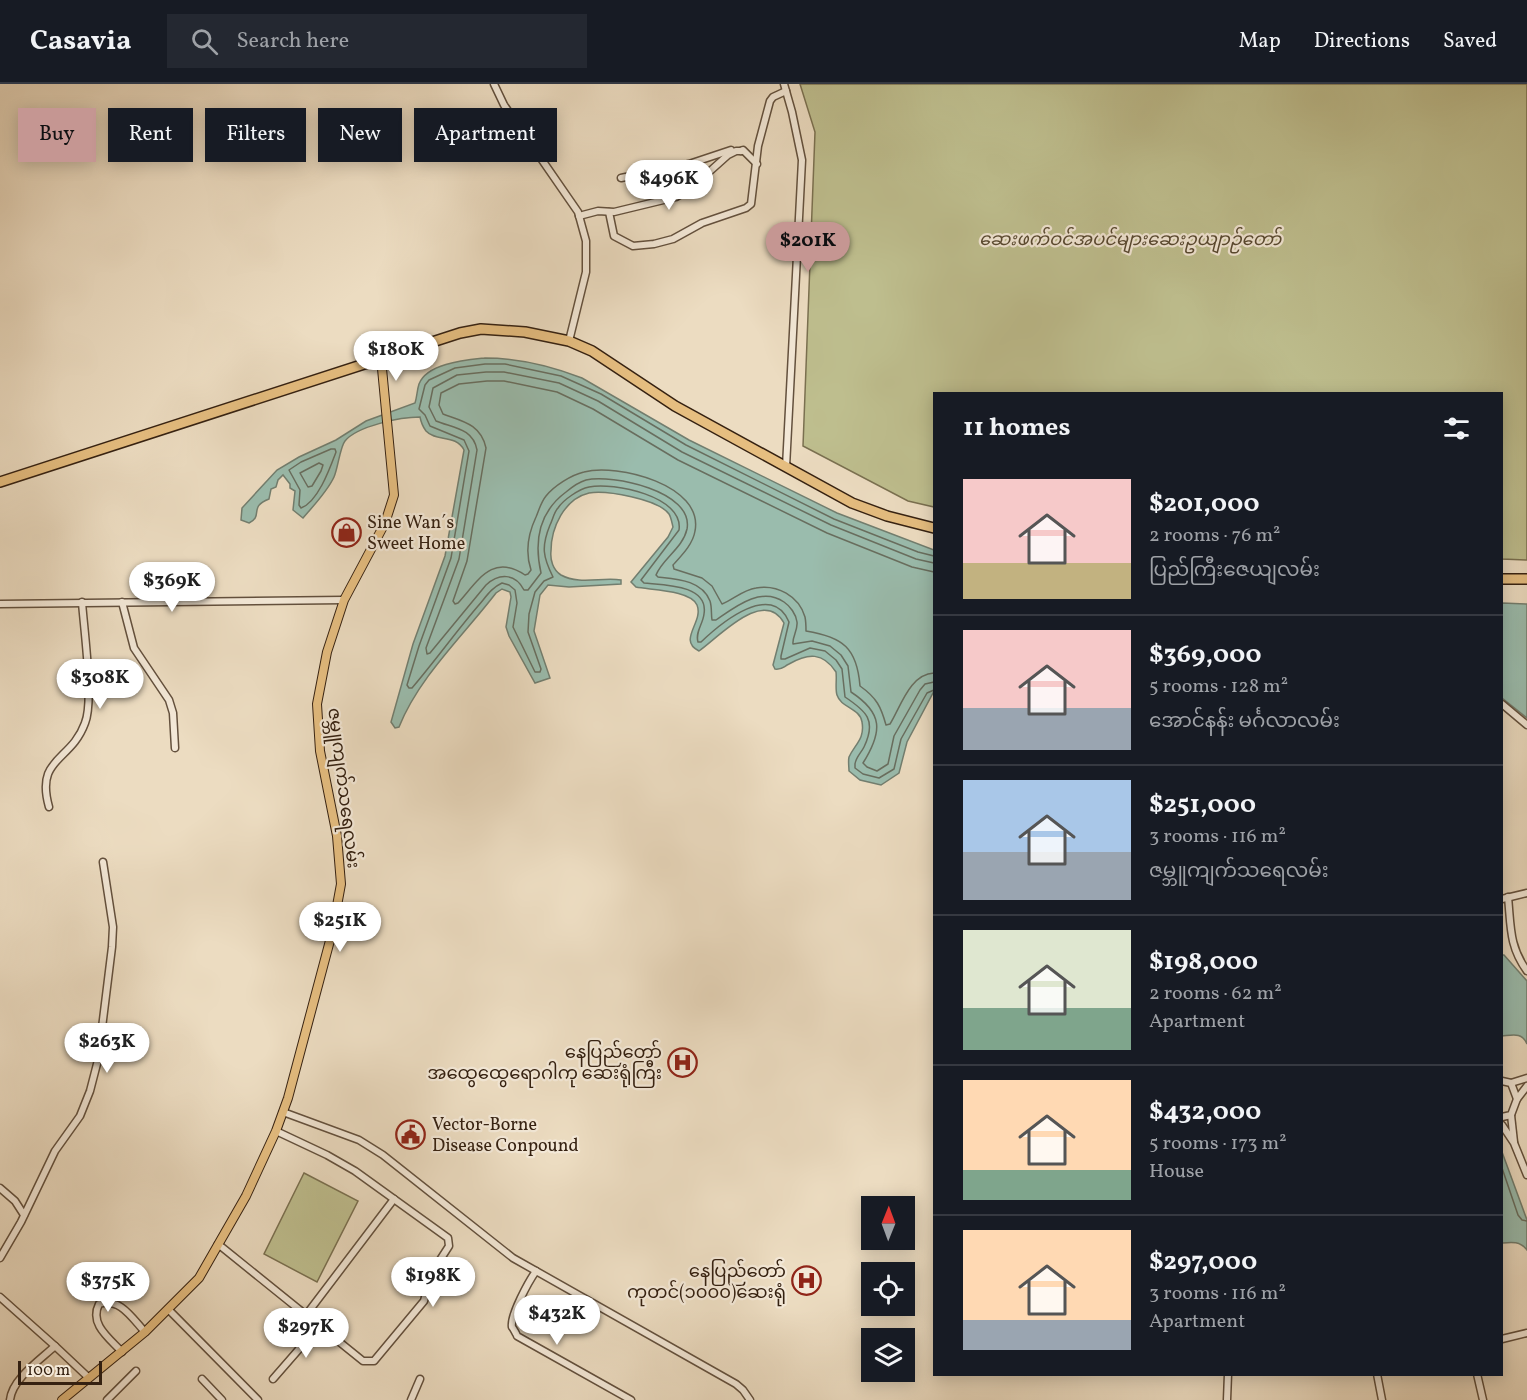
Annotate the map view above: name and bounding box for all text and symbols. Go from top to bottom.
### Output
search box [167,14,587,68]
text: Casavia [30,22,131,61]
icon: search [188,25,221,58]
text: Search here [236,26,349,57]
text: Map [1239,27,1281,56]
text: Directions [1314,27,1410,56]
text: Saved [1443,27,1497,56]
chip: Buy [18,108,96,162]
chip: Rent [108,108,193,162]
chip: Filters [205,108,306,162]
chip: New [318,108,402,162]
chip: Apartment [414,108,557,162]
pin: $496K [627,160,711,211]
text: $496K [639,165,699,193]
pin: $201K [766,222,850,273]
park label: ဆေးဖက်ဝင်အပင်များဆေးဥယျာဉ်တော် [979,226,1282,254]
text: $201K [780,227,836,255]
pin: $180K [354,331,438,382]
text: $180K [368,336,424,364]
text: 11 homes [963,410,1070,446]
icon: filters [1440,412,1473,445]
text: $201,000 [1149,486,1259,522]
icon: home [1011,503,1083,575]
place label: Sine Wan´s Sweet Home [367,511,465,557]
shop icon: Sine Wan´s Sweet Home [330,516,362,548]
text: 2 rooms · 76 m² [1149,522,1281,550]
text: ပြည်ကြီးဇေယျလမ်း [1149,557,1320,585]
pin: $369K [130,562,214,613]
text: $369K [143,567,201,595]
text: $369,000 [1149,637,1261,673]
icon: home [1011,654,1083,726]
pin: $308K [58,659,142,710]
text: $308K [71,664,129,692]
text: 5 rooms · 128 m² [1149,673,1288,701]
street label: ဇမ္ဘူကျက်သရေလမ်း [319,706,367,870]
text: အောင်နန်း မင်္ဂလာလမ်း [1149,708,1340,736]
text: $251,000 [1149,787,1256,823]
icon: home [1011,804,1083,876]
text: 3 rooms · 116 m² [1149,823,1286,851]
text: ဇမ္ဘူကျက်သရေလမ်း [1149,858,1329,886]
pin: $251K [298,902,382,953]
text: $251K [313,907,367,935]
text: $198,000 [1149,944,1258,980]
icon: home [1011,954,1083,1026]
text: 2 rooms · 62 m² [1149,980,1282,1008]
text: Apartment [1149,1008,1245,1036]
pin: $263K [65,1023,149,1074]
text: $263K [78,1028,136,1056]
place label: နေပြည်တော် အထွေထွေရောဂါကု ဆေးရုံကြီး [427,1039,662,1088]
hospital icon: နေပြည်တော် အထွေထွေရောဂါကု ဆေးရုံကြီး [667,1046,699,1078]
text: $432,000 [1149,1094,1261,1130]
icon: home [1011,1104,1083,1176]
place label: Vector-Borne Disease Conpound [432,1113,579,1159]
public building icon: Vector-Borne Disease Conpound [395,1118,427,1150]
text: 5 rooms · 173 m² [1149,1130,1287,1158]
text: House [1149,1158,1204,1186]
north arrow [861,1196,915,1250]
map controls [861,1196,915,1382]
text: $297,000 [1149,1244,1257,1280]
icon: home [1011,1254,1083,1326]
pin: $198K [391,1257,475,1308]
place label: နေပြည်တော် ကုတင်(၁၀၀၀)ဆေးရုံ [627,1258,786,1307]
pin: $375K [66,1262,150,1313]
text: $198K [405,1262,461,1290]
button: locate [861,1262,915,1316]
hospital icon: နေပြည်တော် ကုတင်(၁၀၀၀)ဆေးရုံ [791,1265,823,1297]
text: $375K [80,1267,136,1295]
text: 3 rooms · 116 m² [1149,1280,1286,1308]
pin: $432K [515,1295,599,1346]
text: $432K [528,1300,586,1328]
pin: $297K [264,1308,348,1359]
text: Apartment [1149,1308,1245,1336]
text: $297K [278,1313,334,1341]
button: layers [861,1328,915,1382]
scale bar [18,1358,102,1386]
text: 100 m [27,1360,70,1382]

